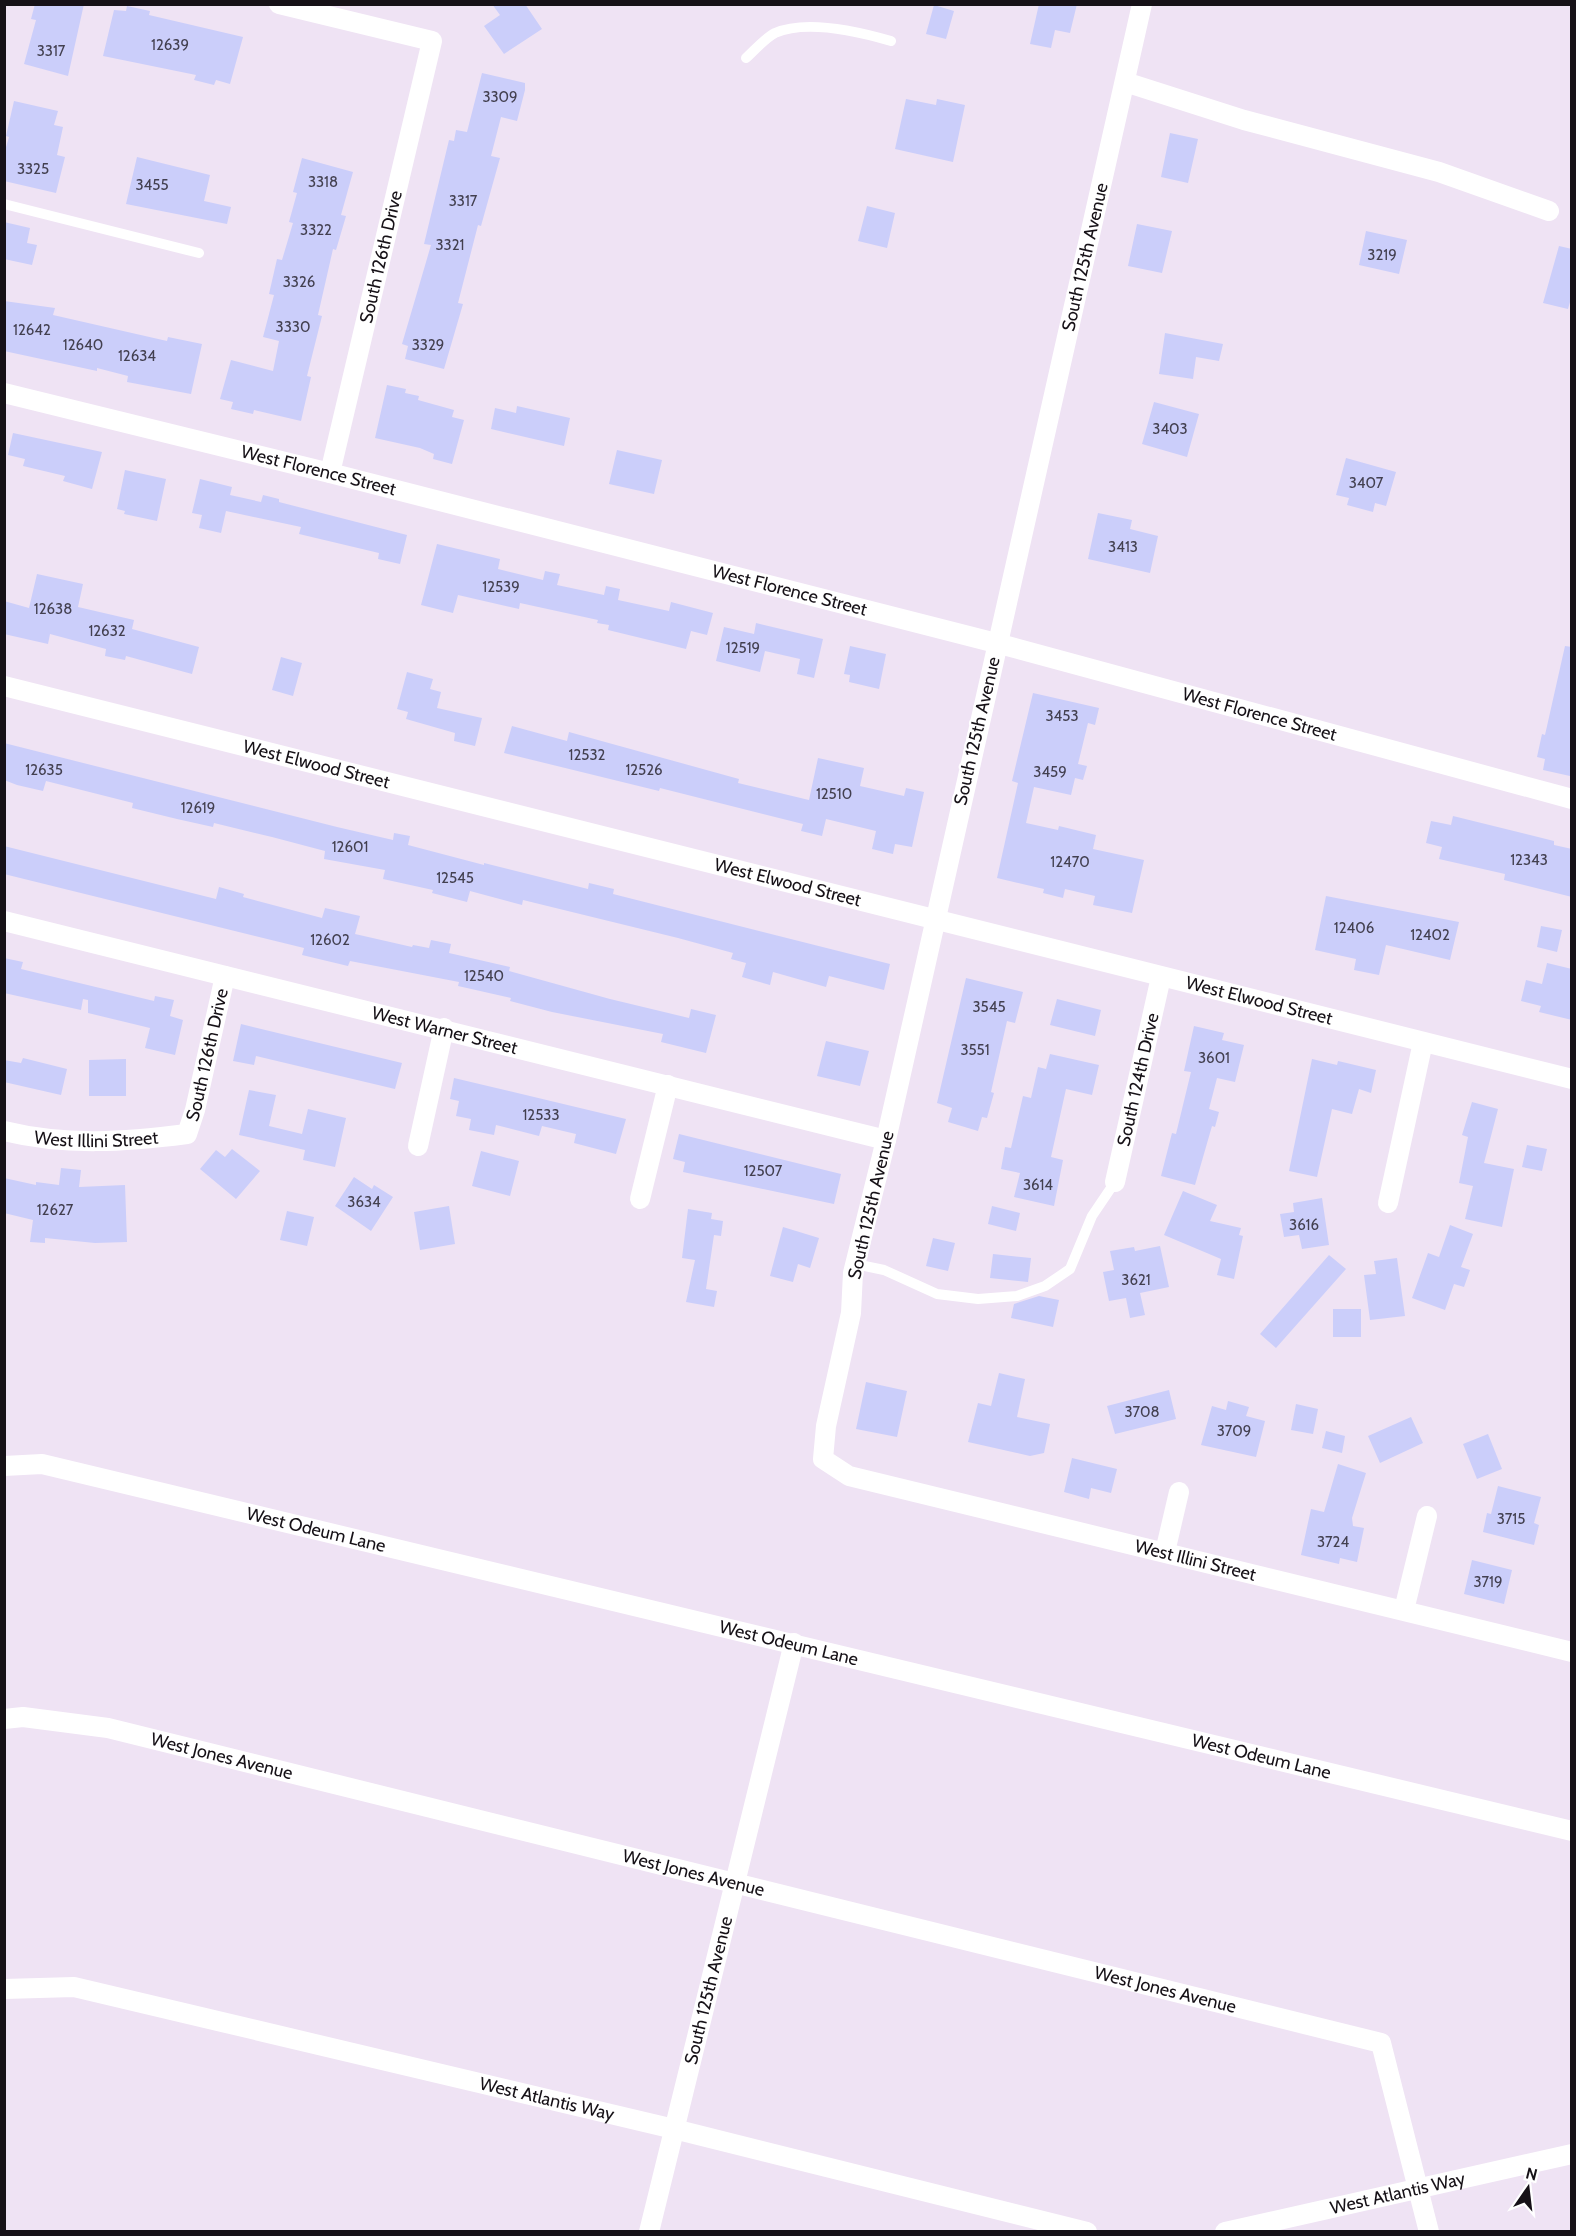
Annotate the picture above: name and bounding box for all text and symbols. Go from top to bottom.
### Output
house number: 12639 [151,36,189,54]
house number: 3317 [37,42,66,60]
house number: 3309 [482,88,518,106]
house number: 3325 [17,160,49,178]
house number: 3318 [308,173,338,191]
house number: 3455 [135,176,169,194]
street label: South 125th Avenue [1057,181,1113,333]
street label: South 126th Drive [355,189,407,325]
house number: 3317 [449,192,478,210]
house number: 3322 [300,221,332,239]
house number: 3321 [436,236,464,254]
house number: 3219 [1367,246,1397,264]
house number: 3326 [283,273,315,291]
house number: 3330 [276,318,310,336]
house number: 12642 [13,321,51,339]
house number: 12640 [63,336,103,354]
house number: 3329 [412,336,444,354]
house number: 12634 [118,347,156,365]
house number: 3403 [1152,420,1188,438]
street label: West Florence Street [239,441,398,500]
house number: 3407 [1349,474,1384,492]
house number: 3413 [1108,538,1138,556]
street label: West Florence Street [710,560,869,621]
house number: 12539 [482,578,520,596]
house number: 12638 [34,600,72,618]
house number: 12632 [88,622,126,640]
house number: 12519 [726,639,760,657]
street label: South 125th Avenue [949,655,1005,807]
street label: West Florence Street [1180,683,1339,746]
house number: 3453 [1045,707,1079,725]
street label: West Elwood Street [241,735,392,793]
house number: 12532 [569,746,606,764]
house number: 12635 [25,761,63,779]
house number: 12526 [625,761,663,779]
house number: 3459 [1033,763,1067,781]
house number: 12510 [816,785,852,803]
house number: 12619 [181,799,215,817]
house number: 12601 [332,838,368,856]
house number: 12343 [1510,851,1548,869]
street label: West Elwood Street [712,853,863,911]
house number: 12470 [1050,853,1090,871]
house number: 12545 [436,869,474,887]
house number: 12406 [1334,919,1374,937]
house number: 12402 [1410,926,1450,944]
house number: 12602 [310,931,350,949]
house number: 12540 [464,967,504,985]
street label: West Elwood Street [1184,972,1335,1030]
street label: South 126th Drive [181,986,233,1124]
house number: 3545 [972,998,1006,1016]
street label: West Warner Street [370,1002,520,1059]
street label: South 124th Drive [1112,1011,1164,1148]
house number: 3551 [960,1041,990,1059]
house number: 3601 [1198,1049,1230,1067]
house number: 12533 [522,1106,560,1124]
street label: West Illini Street [33,1126,159,1152]
street label: South 125th Avenue [843,1129,899,1281]
house number: 12507 [744,1162,783,1180]
house number: 3614 [1023,1176,1053,1194]
house number: 3634 [347,1193,381,1211]
house number: 12627 [37,1201,74,1219]
house number: 3616 [1289,1216,1319,1234]
house number: 3621 [1121,1271,1151,1289]
house number: 3708 [1124,1403,1160,1421]
house number: 3709 [1217,1422,1251,1440]
street label: West Odeum Lane [244,1502,388,1557]
house number: 3715 [1497,1510,1525,1528]
house number: 3724 [1317,1533,1349,1551]
street label: West Illini Street [1132,1535,1258,1586]
house number: 3719 [1473,1573,1503,1591]
street label: West Odeum Lane [717,1616,861,1670]
street label: West Jones Avenue [149,1728,295,1784]
street label: West Odeum Lane [1190,1729,1333,1784]
street label: West Jones Avenue [620,1845,767,1901]
street label: South 125th Avenue [680,1914,737,2067]
street label: West Jones Avenue [1092,1961,1238,2018]
street label: West Atlantis Way [477,2072,616,2125]
north arrow [1498,2158,1558,2218]
text: N [1524,2163,1539,2185]
street label: West Atlantis Way [1328,2167,1467,2219]

